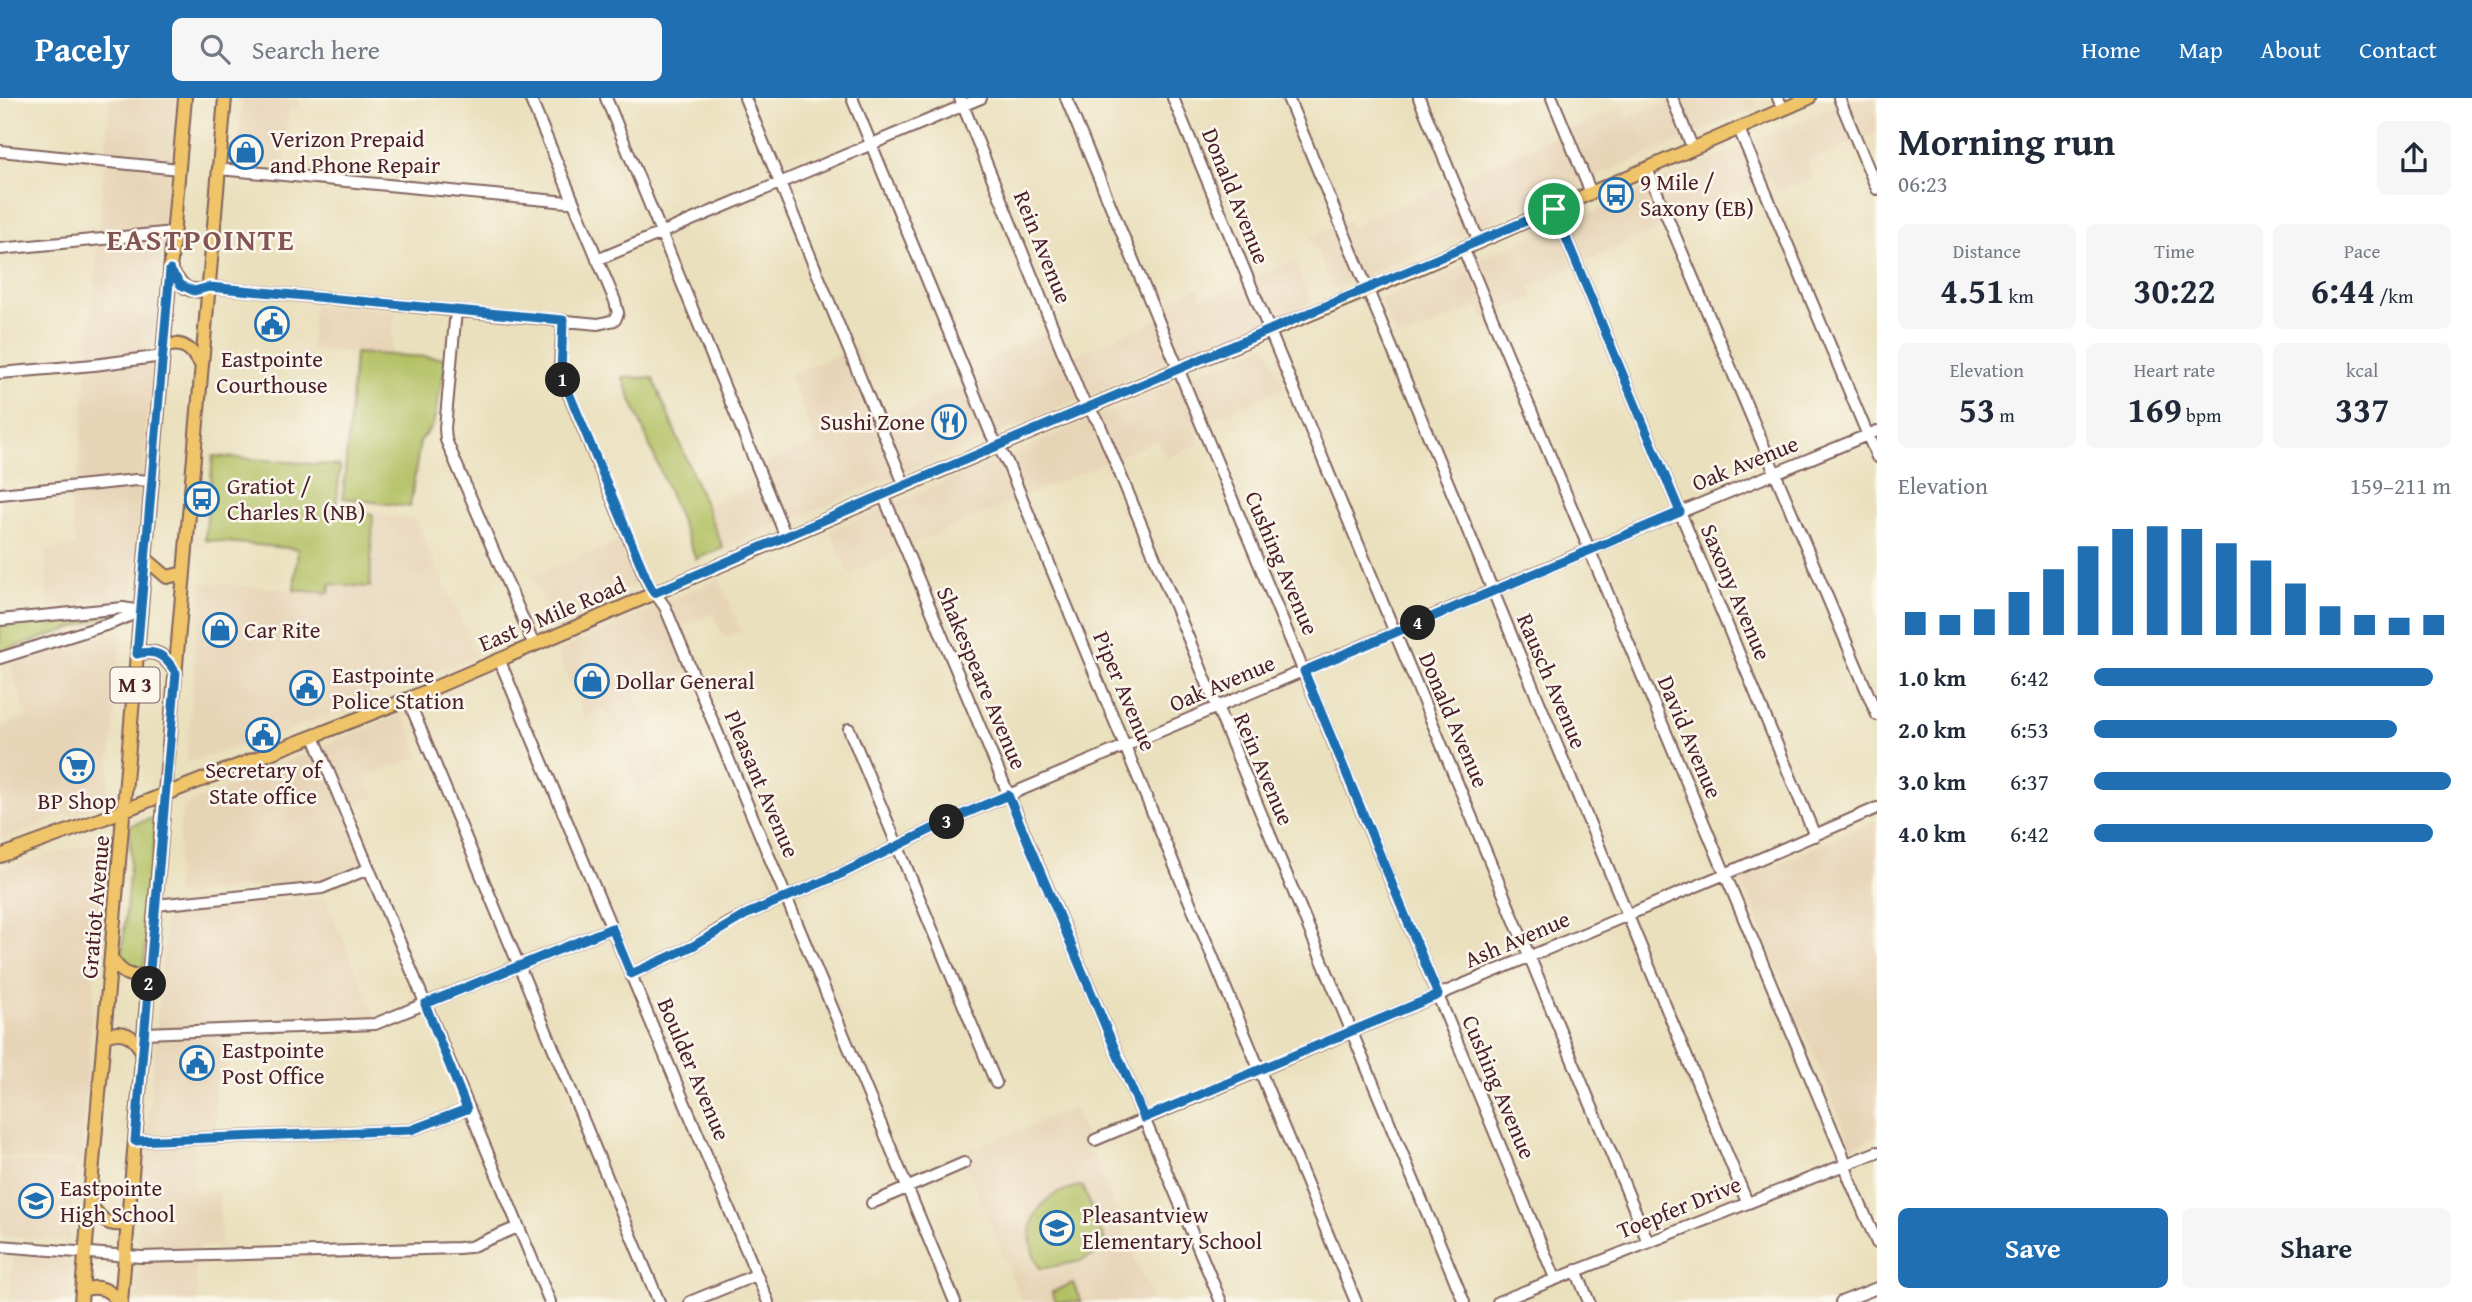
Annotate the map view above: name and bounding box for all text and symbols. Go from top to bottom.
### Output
search box [172,18,662,81]
text: Pacely [35,25,130,73]
icon: search [196,30,234,68]
text: Search here [252,30,380,69]
text: Home [2082,32,2141,67]
text: Map [2179,32,2223,67]
text: About [2261,32,2321,67]
text: Contact [2359,32,2437,67]
text: Morning run [1898,113,2115,169]
button: share [2377,121,2451,195]
place label: Verizon Prepaid and Phone Repair [270,122,441,181]
street label: Donald Avenue [1194,123,1279,269]
shop icon: Verizon Prepaid and Phone Repair [227,133,265,171]
place label: 9 Mile / Saxony (EB) [1640,165,1754,224]
text: 06:23 [1898,167,1948,200]
bus stop icon: 9 Mile / Saxony (EB) [1597,176,1635,214]
pin [1524,179,1584,239]
street label: Rein Avenue [1006,185,1081,308]
icon: arrive [1535,190,1573,228]
district label: EASTPOINTE [107,217,295,261]
text: Distance [1953,237,2021,265]
text: Time [2154,237,2195,265]
text: Pace [2344,237,2380,265]
text: 4.51 [1940,265,2004,316]
text: 30:22 [2133,265,2216,316]
text: 6:44 [2311,265,2375,316]
text: km [2004,282,2034,310]
text: /km [2375,282,2413,310]
public building icon: Eastpointe Courthouse [253,305,291,343]
place label: Eastpointe Courthouse [216,342,328,401]
text: Elevation [1950,356,2024,384]
text: Heart rate [2134,356,2215,384]
text: kcal [2346,356,2378,384]
pin: 1 [546,362,580,398]
text: 1 [558,365,567,393]
text: 53 [1959,384,1995,435]
text: 169 [2127,384,2182,435]
text: 337 [2335,384,2389,435]
text: m [1995,401,2015,429]
text: bpm [2182,401,2222,429]
restaurant icon: Sushi Zone [930,403,968,441]
place label: Sushi Zone [820,405,925,438]
street label: Oak Avenue [1687,426,1803,499]
place label: Gratiot / Charles R (NB) [227,469,365,528]
text: Elevation [1898,469,1988,502]
text: 159–211 m [2350,469,2451,502]
bus stop icon: Gratiot / Charles R (NB) [183,480,221,518]
street label: Cushing Avenue [1237,486,1328,640]
street label: Saxony Avenue [1693,519,1780,665]
street label: East 9 Mile Road [473,567,631,659]
street label: Shakespeare Avenue [929,581,1036,774]
pin: 4 [1400,606,1436,640]
text: 4 [1413,608,1422,636]
street label: Rausch Avenue [1509,608,1596,754]
shop icon: Car Rite [201,611,239,649]
place label: Car Rite [244,613,321,646]
street label: Piper Avenue [1085,626,1166,756]
street label: Oak Avenue [1164,645,1280,720]
street label: Donald Avenue [1411,647,1498,793]
place label: Eastpointe Police Station [332,658,465,717]
text: 1.0 km [1898,661,1966,694]
text: 6:42 [2010,661,2049,694]
shop icon: Dollar General [573,662,611,700]
place label: Dollar General [616,664,755,697]
road number: M 3 [110,668,160,702]
public building icon: Eastpointe Police Station [288,669,326,707]
street label: David Avenue [1650,670,1731,803]
street label: Pleasant Avenue [717,705,808,863]
street label: Rein Avenue [1226,708,1303,830]
text: 2.0 km [1898,713,1966,746]
text: 6:53 [2010,713,2049,746]
public building icon: Secretary of State office [244,716,282,754]
supermarket icon: BP Shop [58,747,96,785]
place label: Secretary of State office [205,753,324,812]
text: 3.0 km [1898,765,1966,798]
text: 6:37 [2010,765,2049,798]
place label: BP Shop [38,784,116,817]
pin: 3 [930,804,964,840]
text: 3 [942,807,951,835]
text: 4.0 km [1898,817,1966,850]
text: 6:42 [2010,817,2049,850]
street label: Gratiot Avenue [72,834,117,980]
street label: Ash Avenue [1459,902,1575,976]
pin: 2 [132,966,166,1001]
text: 2 [144,969,153,997]
street label: Boulder Avenue [650,992,739,1145]
street label: Cushing Avenue [1454,1010,1545,1164]
place label: Eastpointe Post Office [222,1033,325,1092]
public building icon: Eastpointe Post Office [178,1044,216,1082]
street label: Toepfer Drive [1612,1167,1746,1246]
place label: Eastpointe High School [60,1171,175,1230]
school or university icon: Eastpointe High School [17,1182,55,1220]
place label: Pleasantview Elementary School [1082,1198,1262,1257]
button: Save [1898,1208,2168,1288]
button: Share [2182,1208,2451,1288]
school or university icon: Pleasantview Elementary School [1038,1209,1076,1247]

